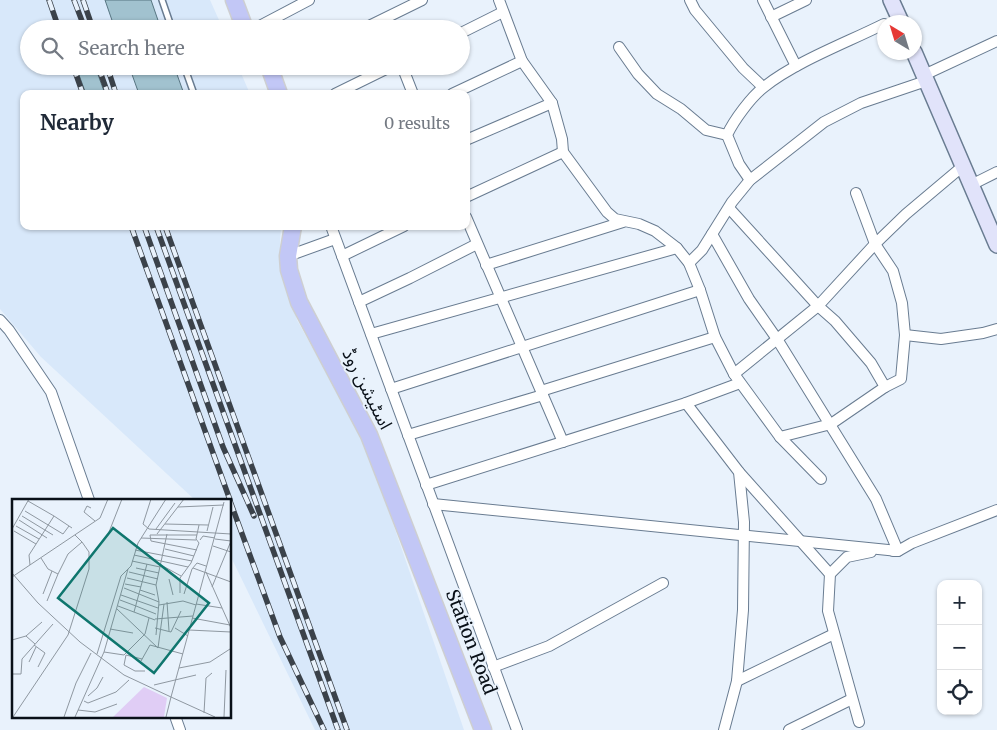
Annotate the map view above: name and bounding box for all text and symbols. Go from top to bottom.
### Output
north arrow [877,15,922,60]
search box [20,20,470,75]
icon: search [38,34,66,62]
text: Search here [78,36,185,60]
text: Nearby [40,109,114,136]
text: 0 results [384,113,450,133]
street label: اسٹیشن روڈ [337,344,398,433]
inset map [12,499,231,718]
map controls [937,580,982,715]
button: + [937,580,982,625]
street label: Station Road [441,586,502,698]
button: − [937,625,982,670]
button: locate [937,670,982,715]

